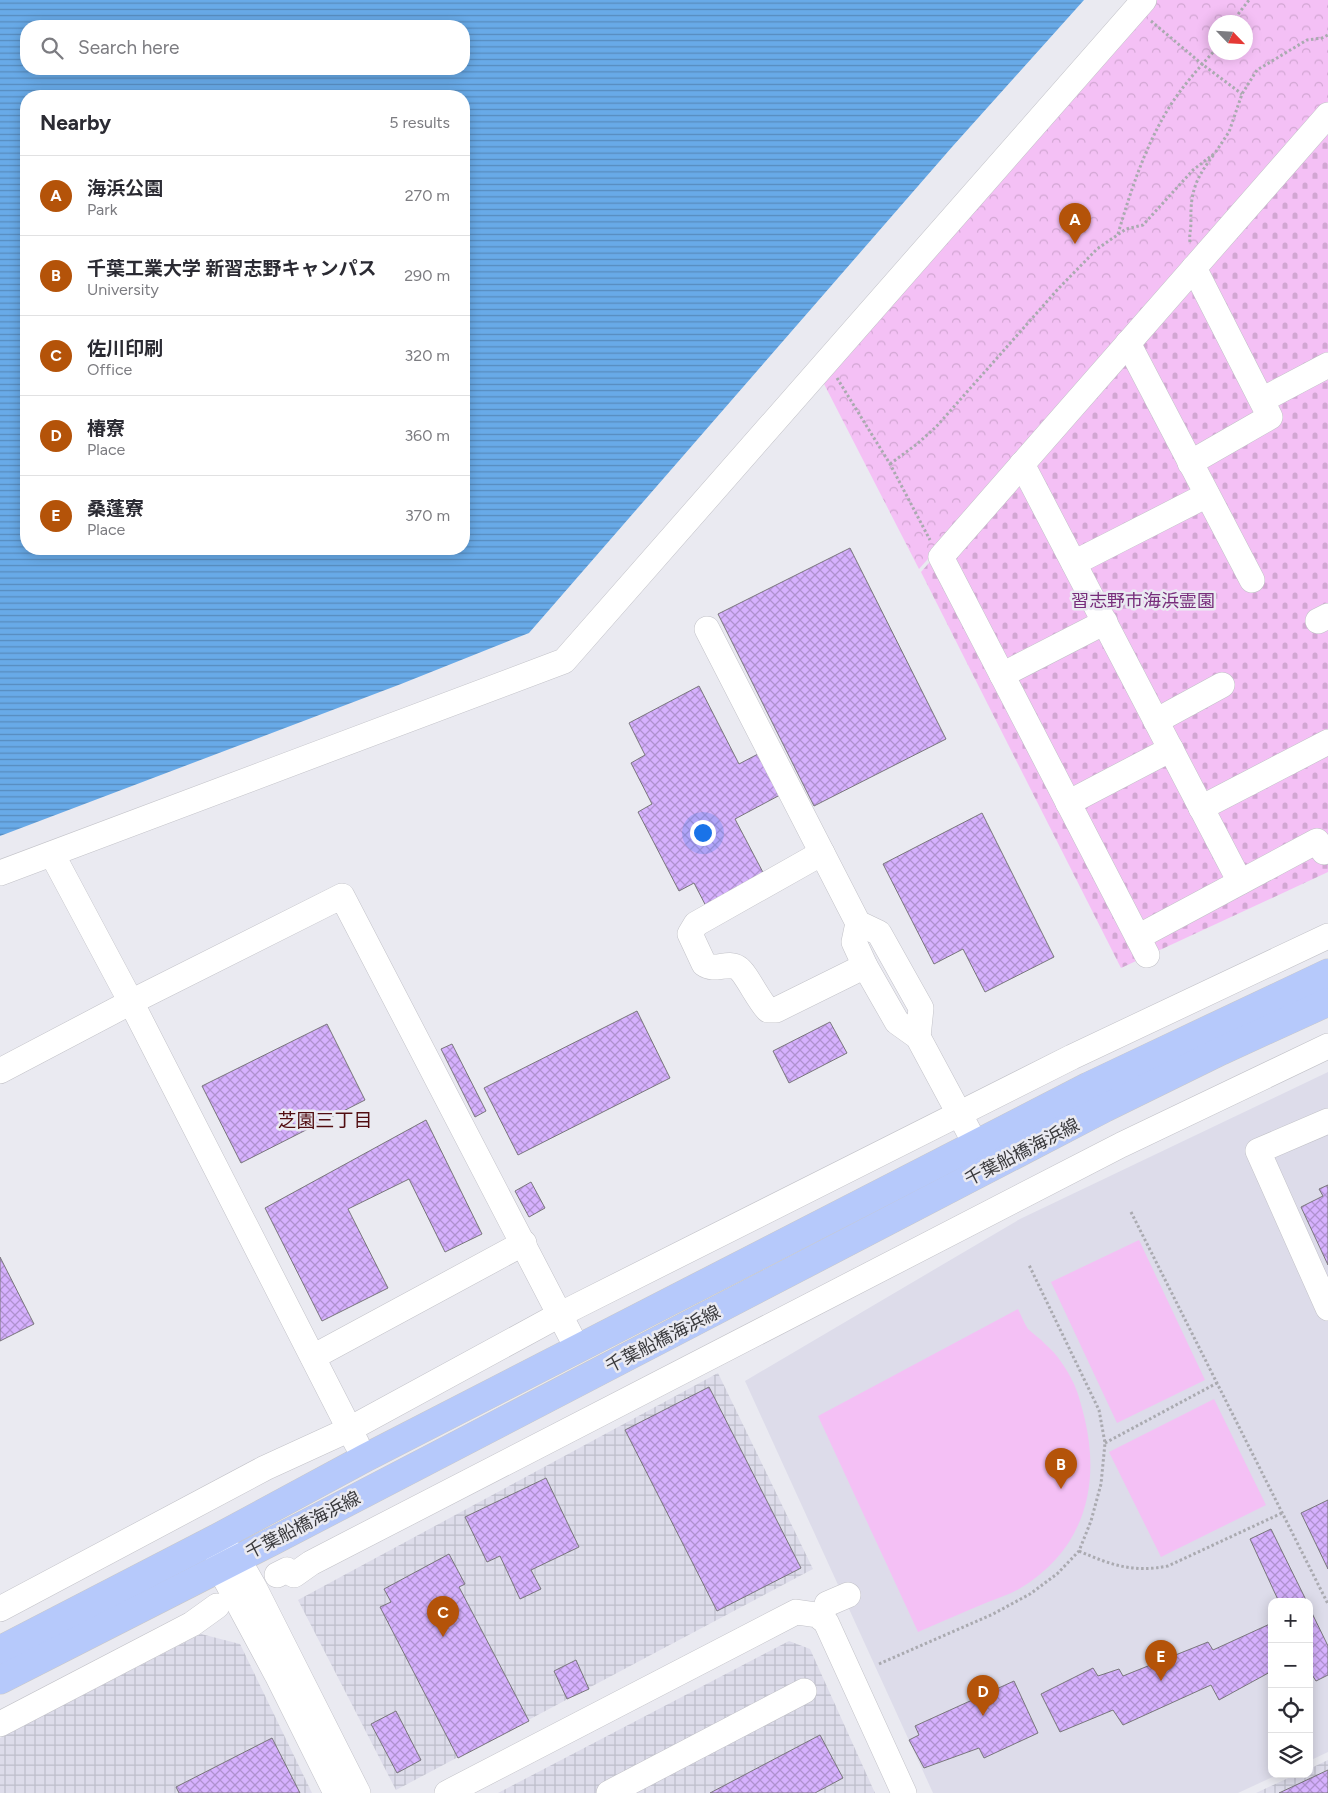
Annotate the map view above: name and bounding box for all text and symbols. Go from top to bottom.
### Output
north arrow [1208,15,1253,60]
search box [20,20,470,75]
icon: search [38,34,66,62]
text: Search here [78,36,180,59]
text: Nearby [40,110,111,135]
text: 5 results [389,113,450,132]
text: 海浜公園 [87,177,163,200]
text: A [50,186,62,205]
text: 270 m [405,186,450,205]
text: Park [87,200,117,219]
pin: A [1059,203,1091,244]
text: 千葉工業大学 新習志野キャンパス [87,257,377,280]
text: B [51,266,61,285]
text: 290 m [404,266,450,285]
text: University [87,280,159,299]
text: 佐川印刷 [87,337,163,360]
text: C [50,346,62,365]
text: 320 m [405,346,450,365]
text: Office [87,360,132,379]
text: 椿寮 [87,417,125,440]
text: D [50,426,62,445]
text: 360 m [404,426,450,445]
text: Place [87,440,125,459]
text: 桑蓬寮 [87,497,144,520]
text: E [51,506,61,525]
text: 370 m [405,506,450,525]
text: Place [87,520,125,539]
park label: 習志野市海浜霊園 [1071,590,1215,612]
your location [690,820,716,846]
district label: 芝園三丁目 [277,1109,373,1132]
street label: 千葉船橋海浜線 [961,1114,1083,1190]
street label: 千葉船橋海浜線 [602,1301,724,1377]
pin: B [1045,1448,1077,1489]
street label: 千葉船橋海浜線 [242,1487,364,1563]
pin: C [427,1596,459,1637]
map controls [1268,1598,1313,1778]
button: + [1268,1598,1313,1643]
pin: E [1145,1640,1177,1681]
button: − [1268,1643,1313,1688]
pin: D [967,1675,999,1716]
button: locate [1268,1688,1313,1733]
button: layers [1268,1733,1313,1778]

